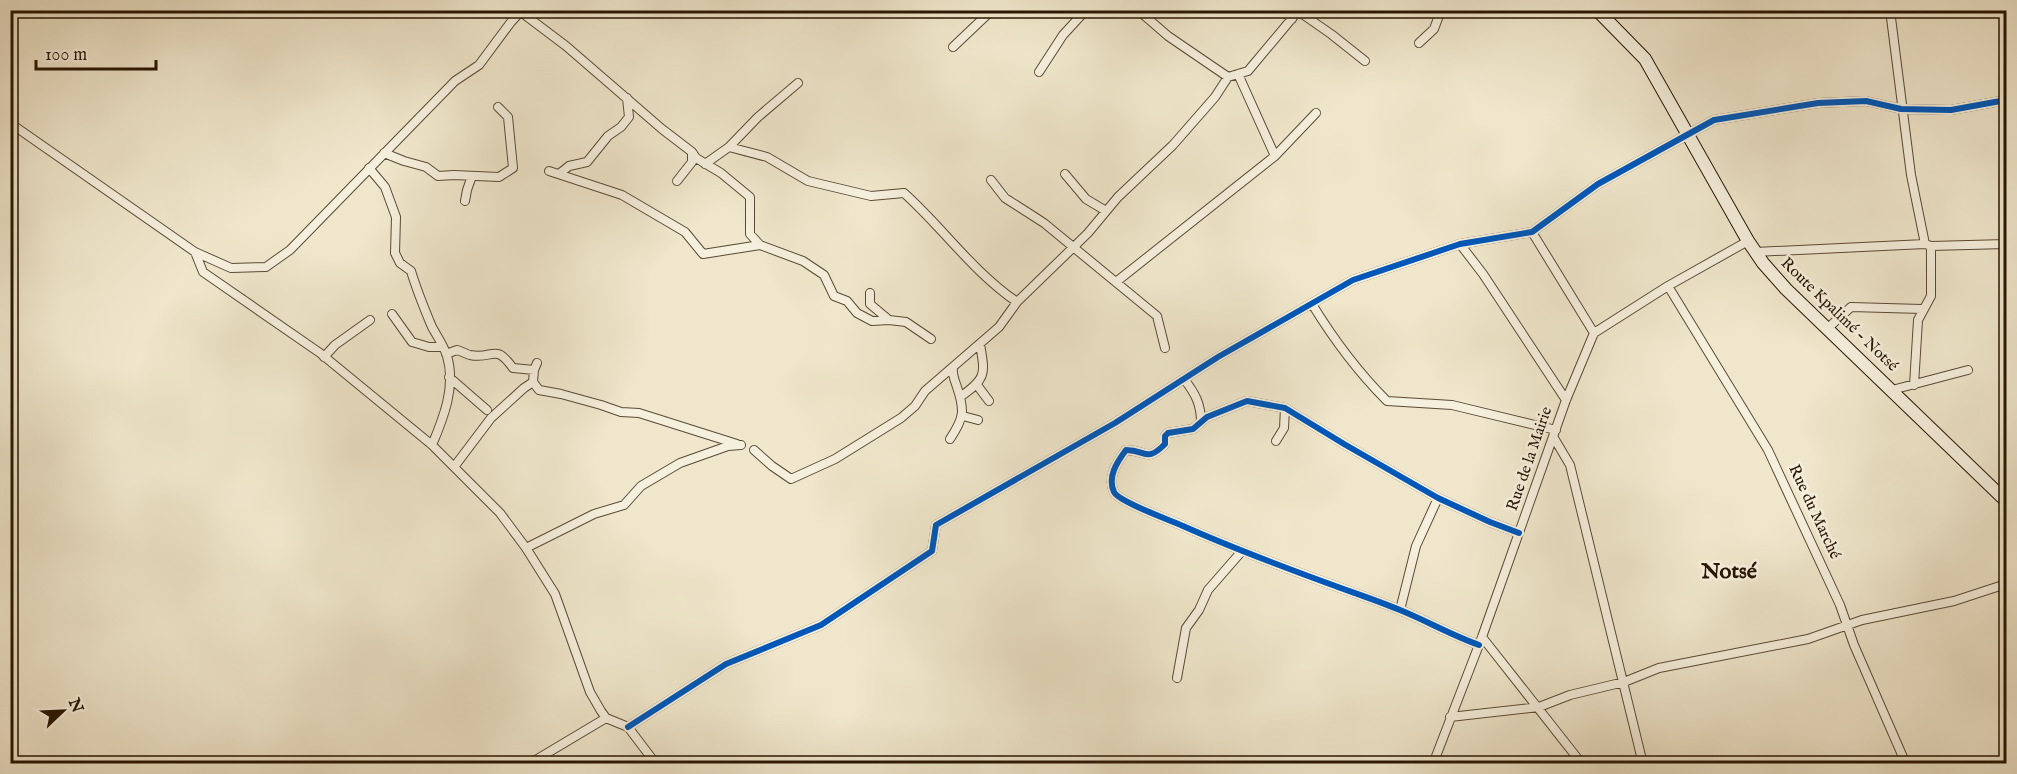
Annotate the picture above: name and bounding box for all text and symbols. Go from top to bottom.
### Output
scale bar [36,33,156,71]
text: 100 m [45,44,87,67]
street label: Route Kpalimé - Notsé [1776,254,1902,376]
street label: Rue de la Mairie [1503,404,1557,514]
street label: Rue du Marché [1783,462,1845,562]
district label: Notsé [1700,558,1757,586]
north arrow [33,681,93,741]
text: N [63,695,87,716]

